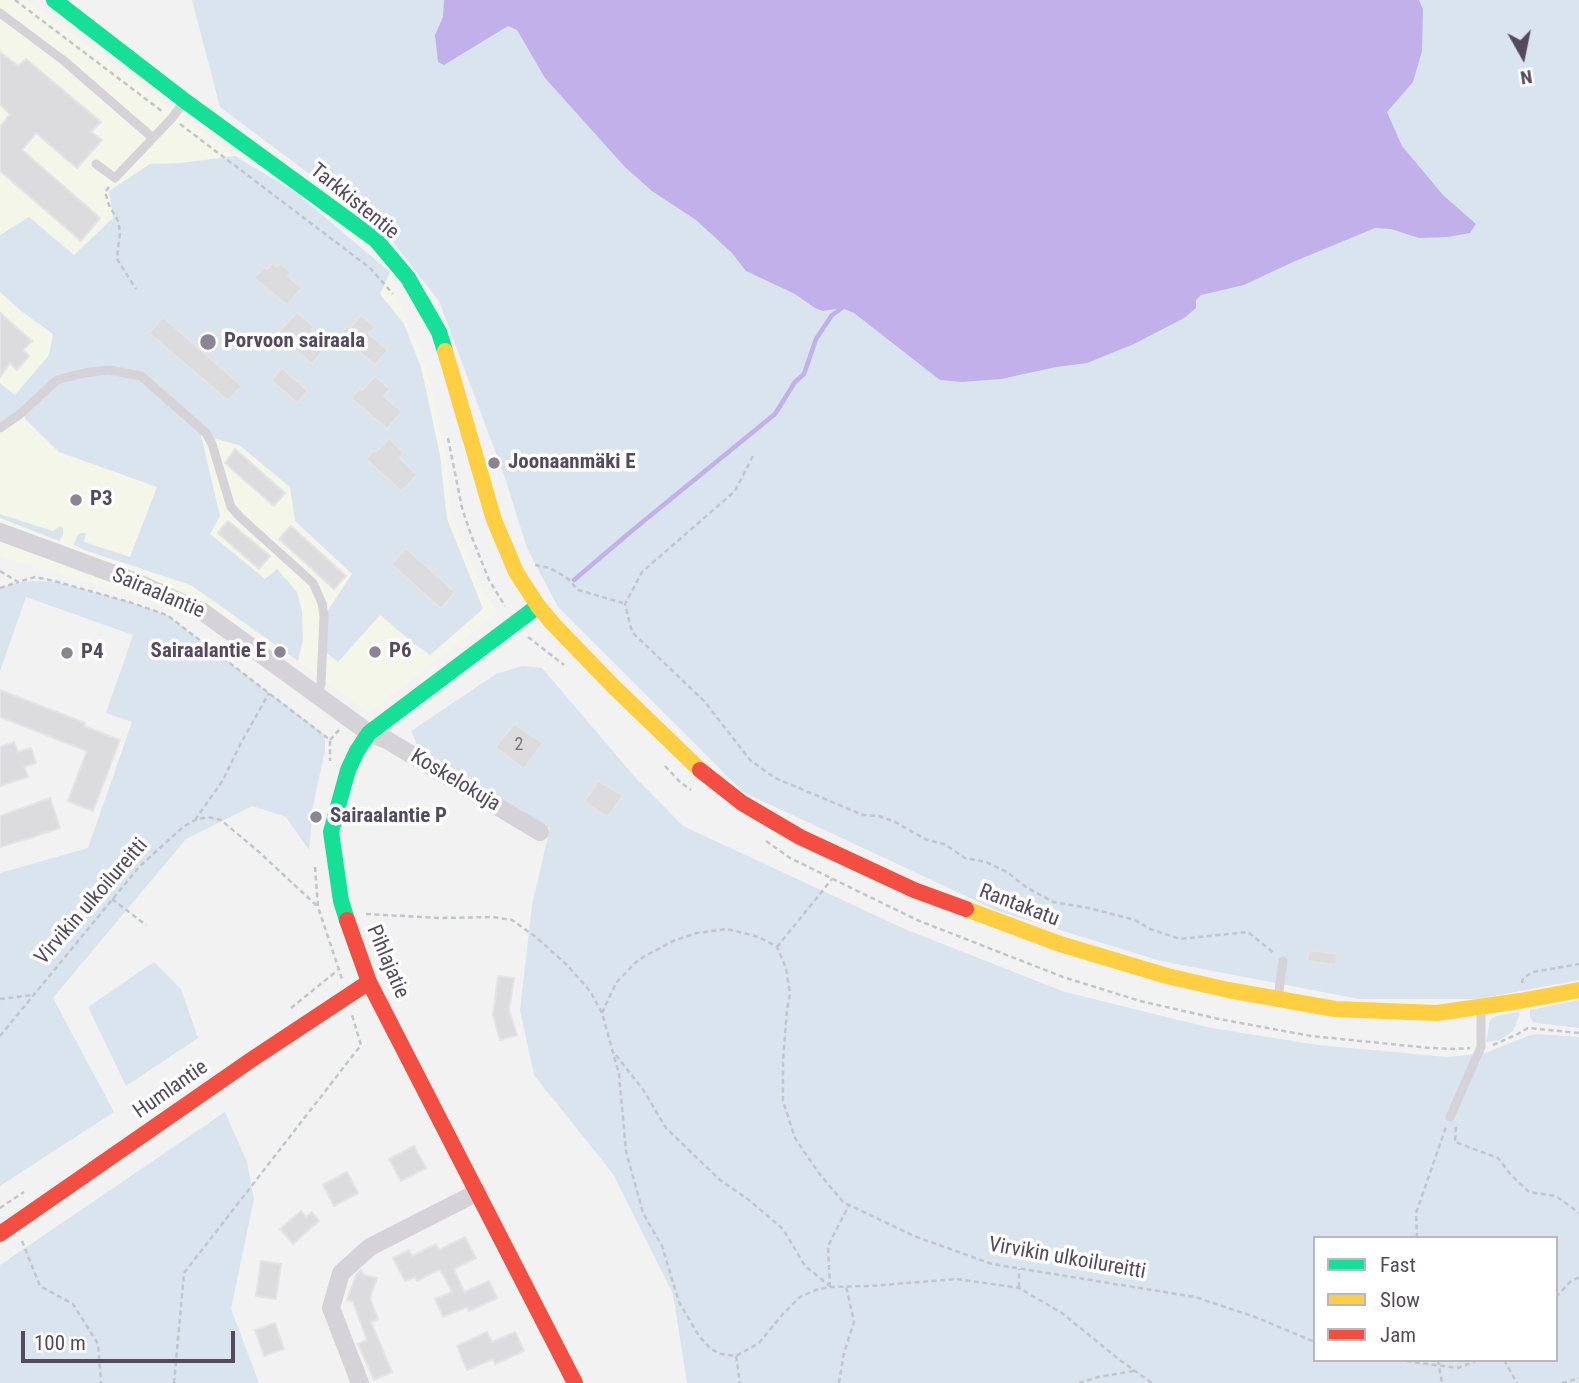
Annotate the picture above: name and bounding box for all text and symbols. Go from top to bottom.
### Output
north arrow [1488,21,1558,91]
text: N [1519,65,1534,90]
street label: Tarkkistentie [305,159,403,245]
place label: Porvoon sairaala [224,329,365,355]
marker: Porvoon sairaala [198,332,218,352]
place label: Joonaanmäki E [508,450,636,476]
marker: Joonaanmäki E [486,455,502,471]
place label: P3 [90,487,113,513]
marker: P3 [68,492,84,508]
street label: Sairaalantie [108,563,208,625]
place label: Sairaalantie E [151,639,266,665]
place label: P6 [389,639,412,665]
place label: P4 [81,640,104,666]
marker: Sairaalantie E [272,644,288,660]
marker: P6 [367,644,383,660]
marker: P4 [59,645,75,661]
house number: 2 [515,734,523,756]
street label: Koskelokuja [406,744,504,818]
place label: Sairaalantie P [330,804,447,830]
marker: Sairaalantie P [308,809,324,825]
street label: Virvikin ulkoilureitti [30,834,154,970]
street label: Rantakatu [975,879,1063,933]
street label: Pihlajatie [360,922,414,1002]
street label: Humlantie [129,1055,213,1125]
street label: Virvikin ulkoilureitti [986,1233,1148,1285]
legend [1313,1236,1558,1362]
text: Fast [1380,1253,1416,1277]
text: Slow [1380,1288,1420,1312]
scale bar [24,1316,238,1360]
text: Jam [1380,1323,1416,1347]
text: 100 m [34,1331,86,1355]

